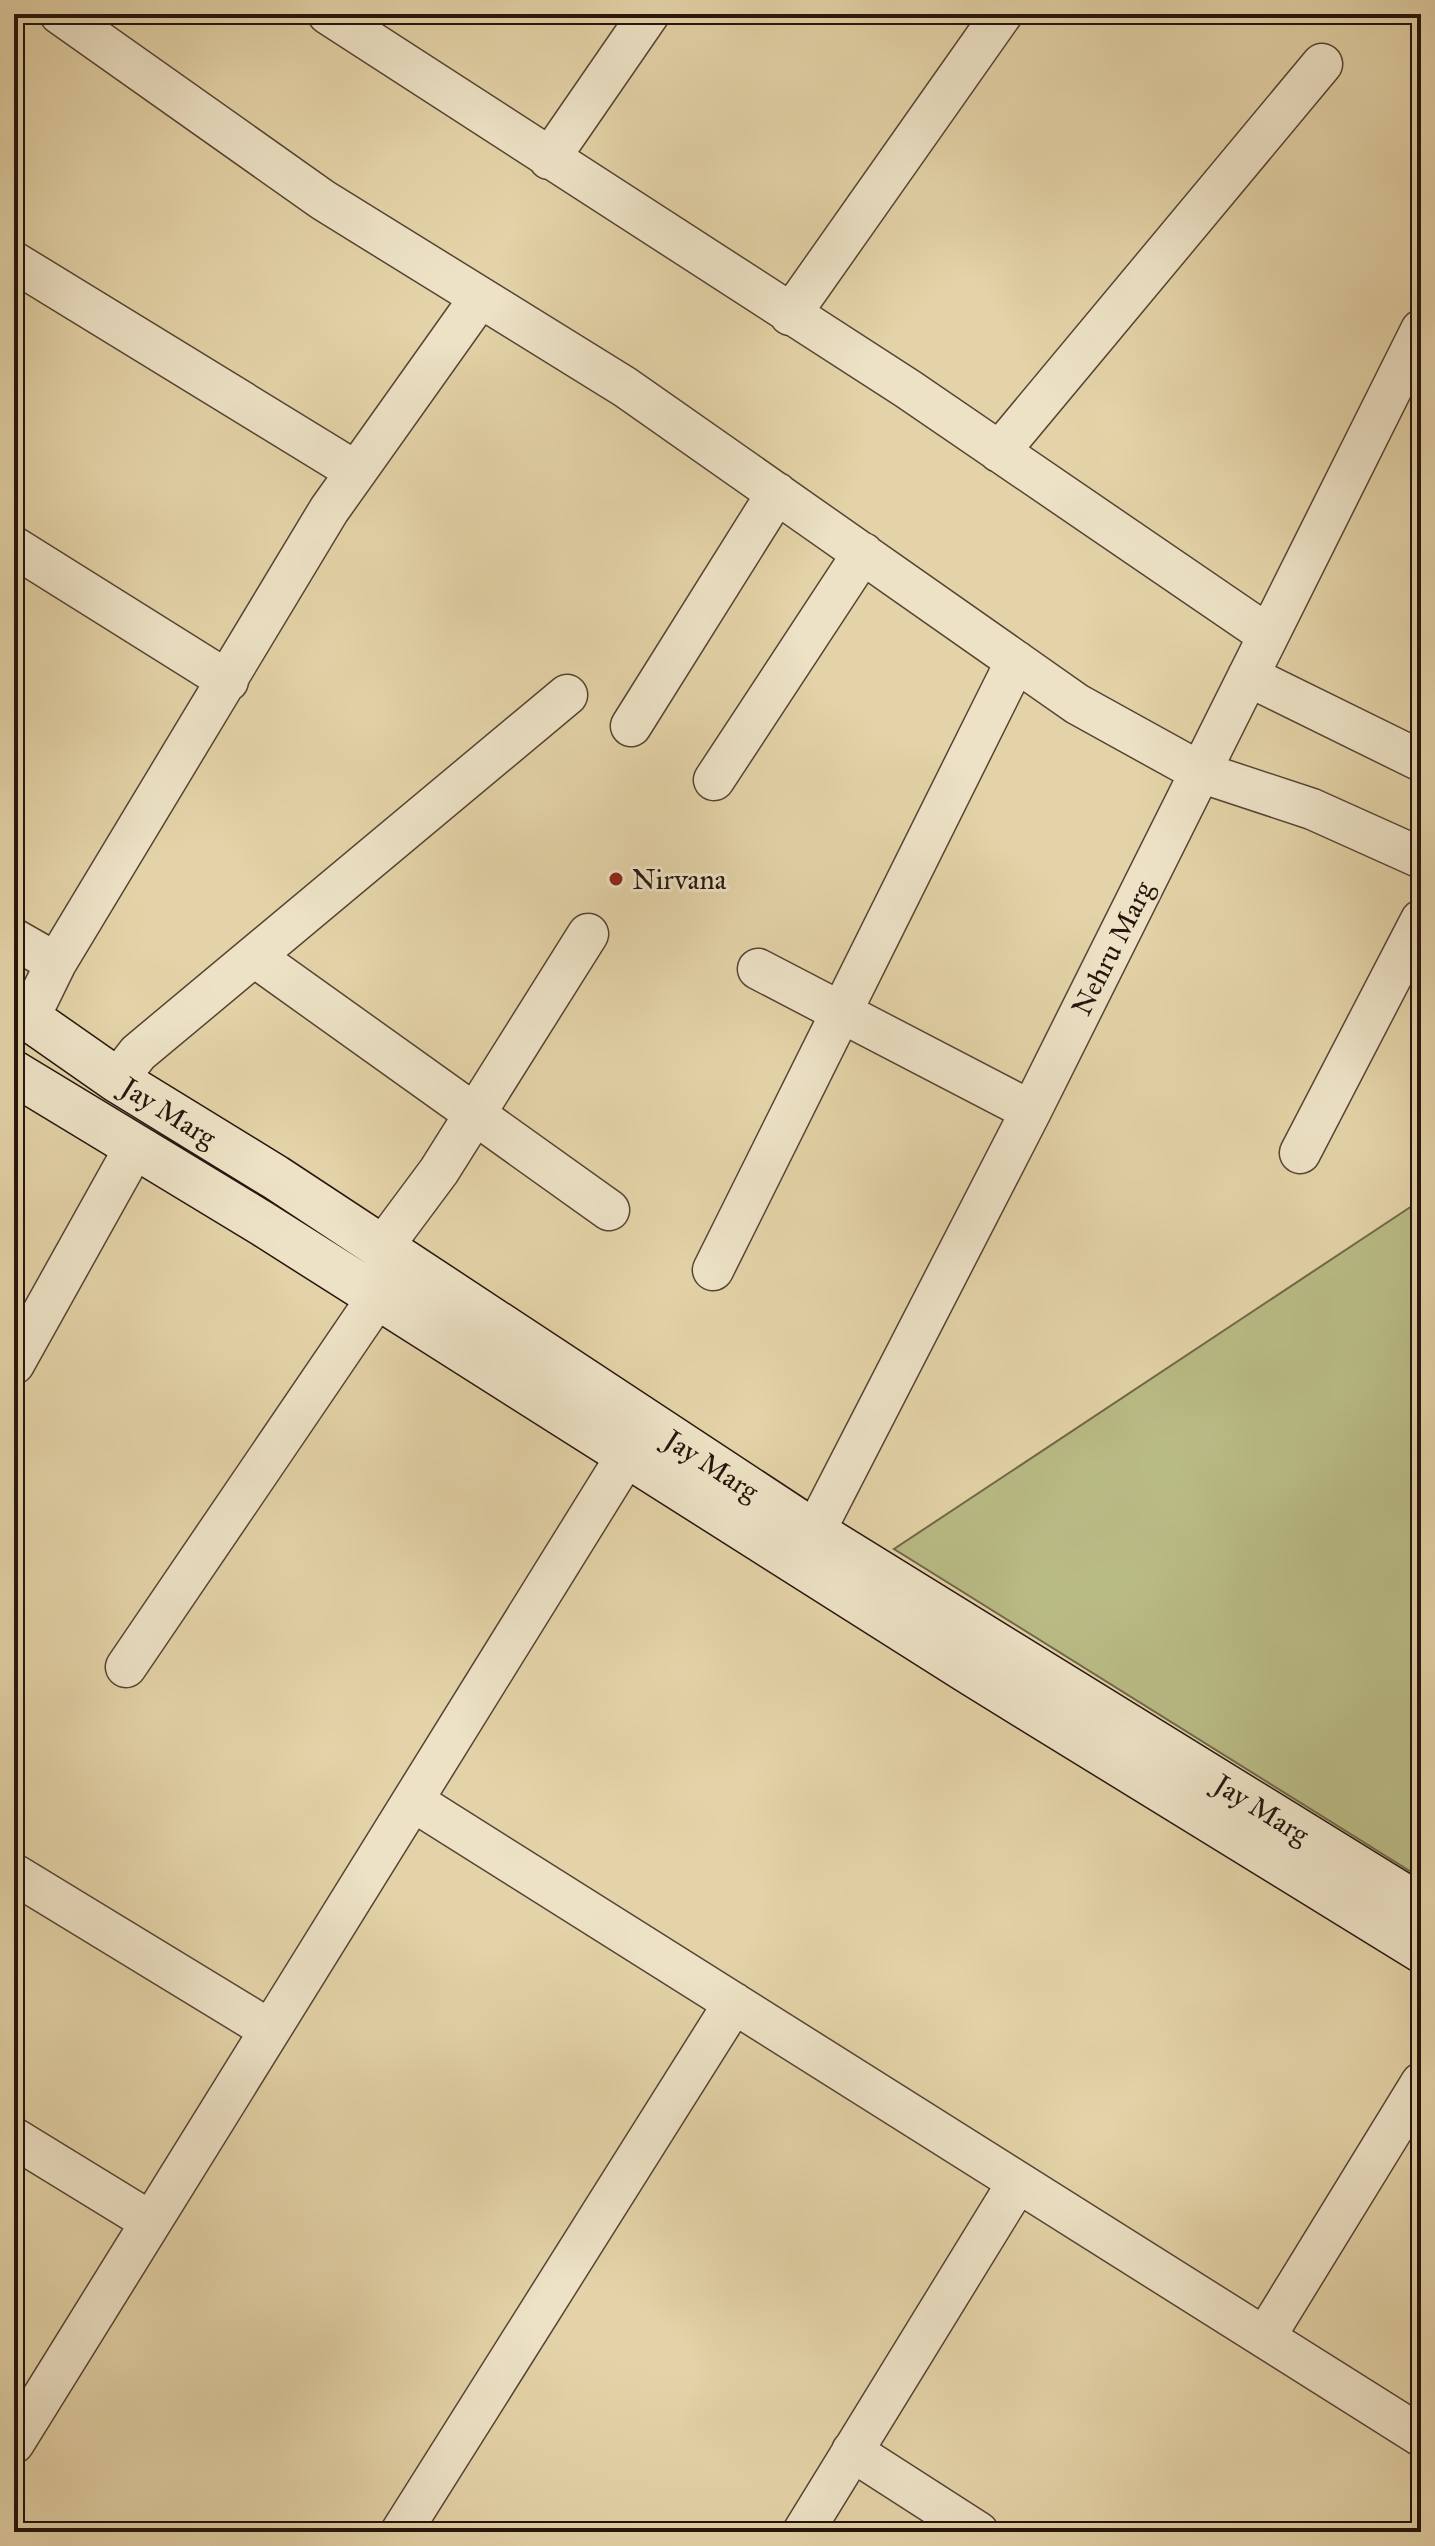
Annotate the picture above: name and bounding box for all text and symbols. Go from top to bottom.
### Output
place label: Nirvana [632,862,727,897]
marker: Nirvana [607,870,625,888]
street label: Nehru Marg [1064,874,1162,1021]
street label: Jay Marg [112,1068,224,1156]
street label: Jay Marg [655,1420,766,1509]
street label: Jay Marg [1205,1765,1317,1853]

